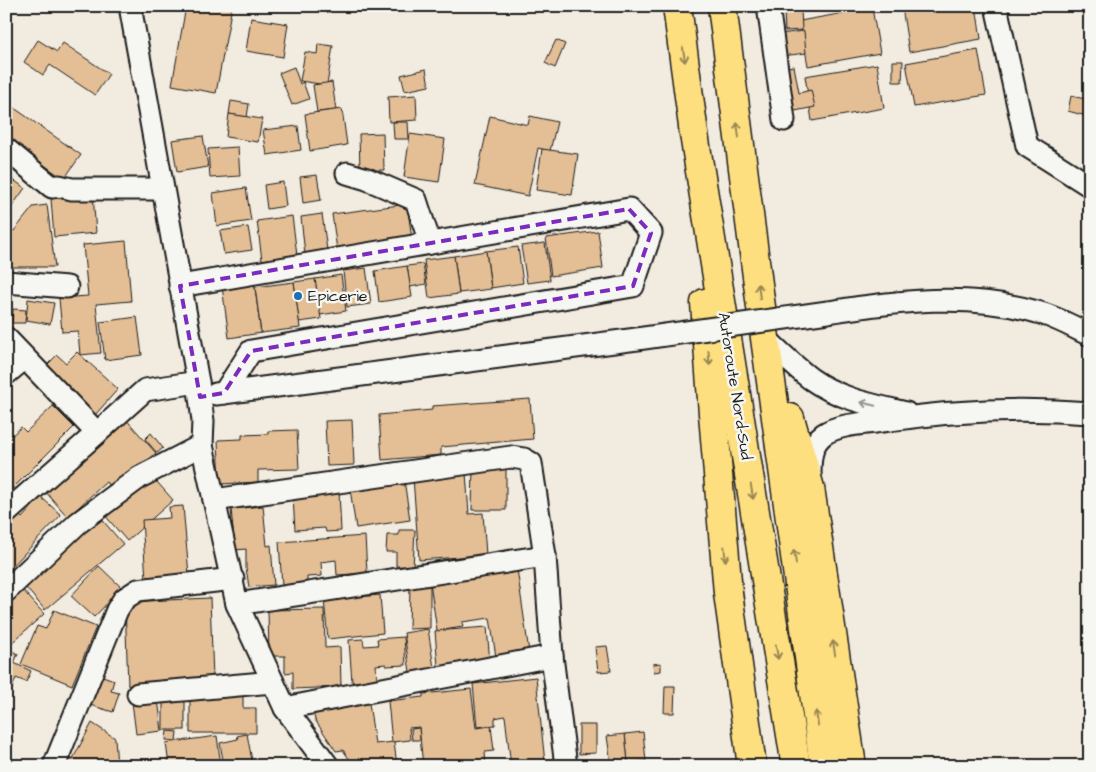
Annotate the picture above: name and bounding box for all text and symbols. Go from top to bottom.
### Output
one-way arrow [679,46,689,62]
one-way arrow [733,123,743,139]
one-way arrow [754,284,764,300]
place label: Epicerie [308,285,368,307]
marker: Epicerie [292,290,304,302]
street label: Autoroute Nord-Sud [712,311,758,461]
one-way arrow [704,349,714,365]
one-way arrow [861,399,877,408]
one-way arrow [747,483,757,499]
one-way arrow [720,546,730,562]
one-way arrow [790,549,800,565]
one-way arrow [829,641,839,657]
one-way arrow [773,644,783,660]
one-way arrow [812,710,822,726]

